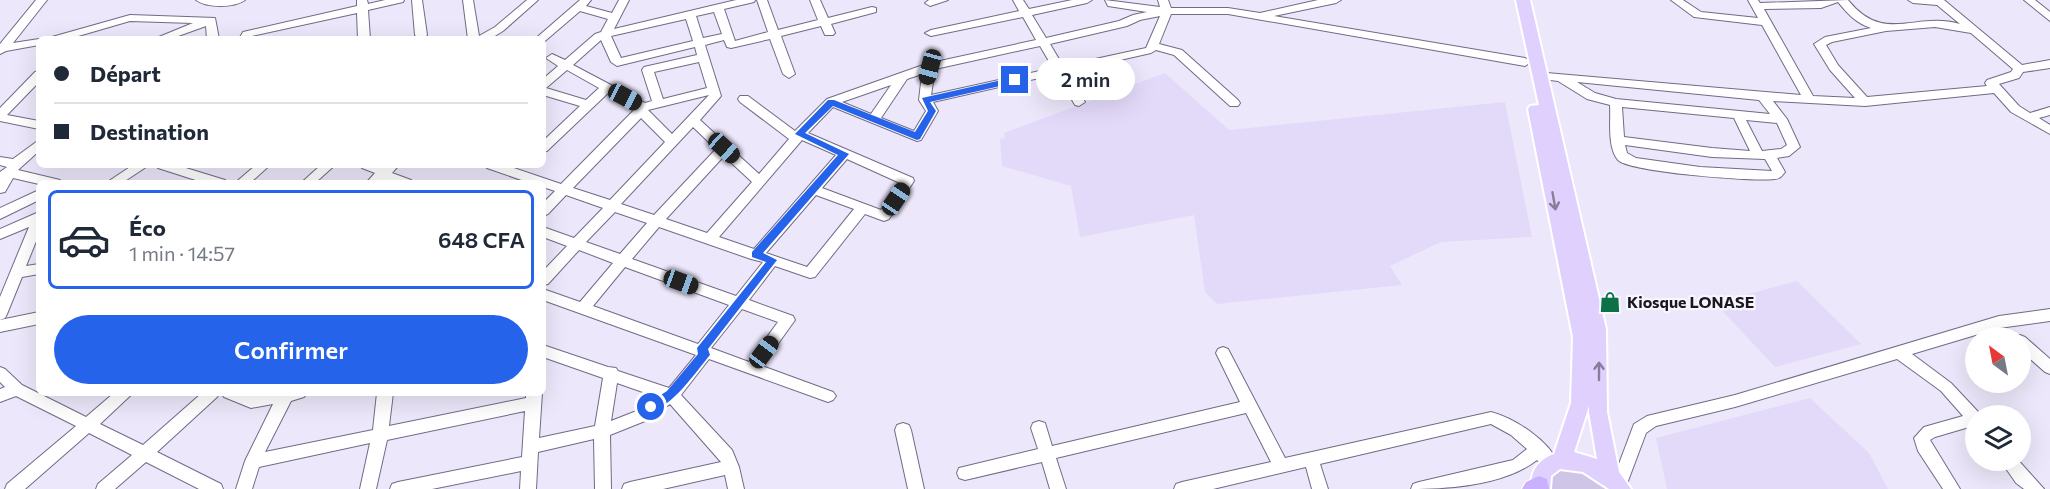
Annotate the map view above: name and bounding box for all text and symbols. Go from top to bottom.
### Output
car [917,47,943,87]
callout: 2 min [1036,59,1135,101]
text: Départ [90,60,161,87]
route end [1001,66,1028,93]
text: 2 min [1061,67,1110,91]
car [605,81,645,113]
text: Destination [90,118,209,145]
car [705,129,743,167]
car [878,179,914,219]
one-way arrow [1549,191,1560,211]
icon: car [57,213,111,267]
text: Éco [129,214,166,241]
text: 648 CFA [438,226,525,253]
text: 1 min · 14:57 [129,241,235,265]
car [661,267,701,297]
shop icon: Kiosque LONASE [1598,290,1622,314]
place label: Kiosque LONASE [1627,292,1754,311]
button: Confirmer [54,315,528,384]
north arrow [1965,327,2031,393]
map controls [1965,327,2031,471]
car [746,332,782,372]
one-way arrow [1593,362,1605,382]
route start [637,393,664,420]
button: layers [1965,405,2031,471]

